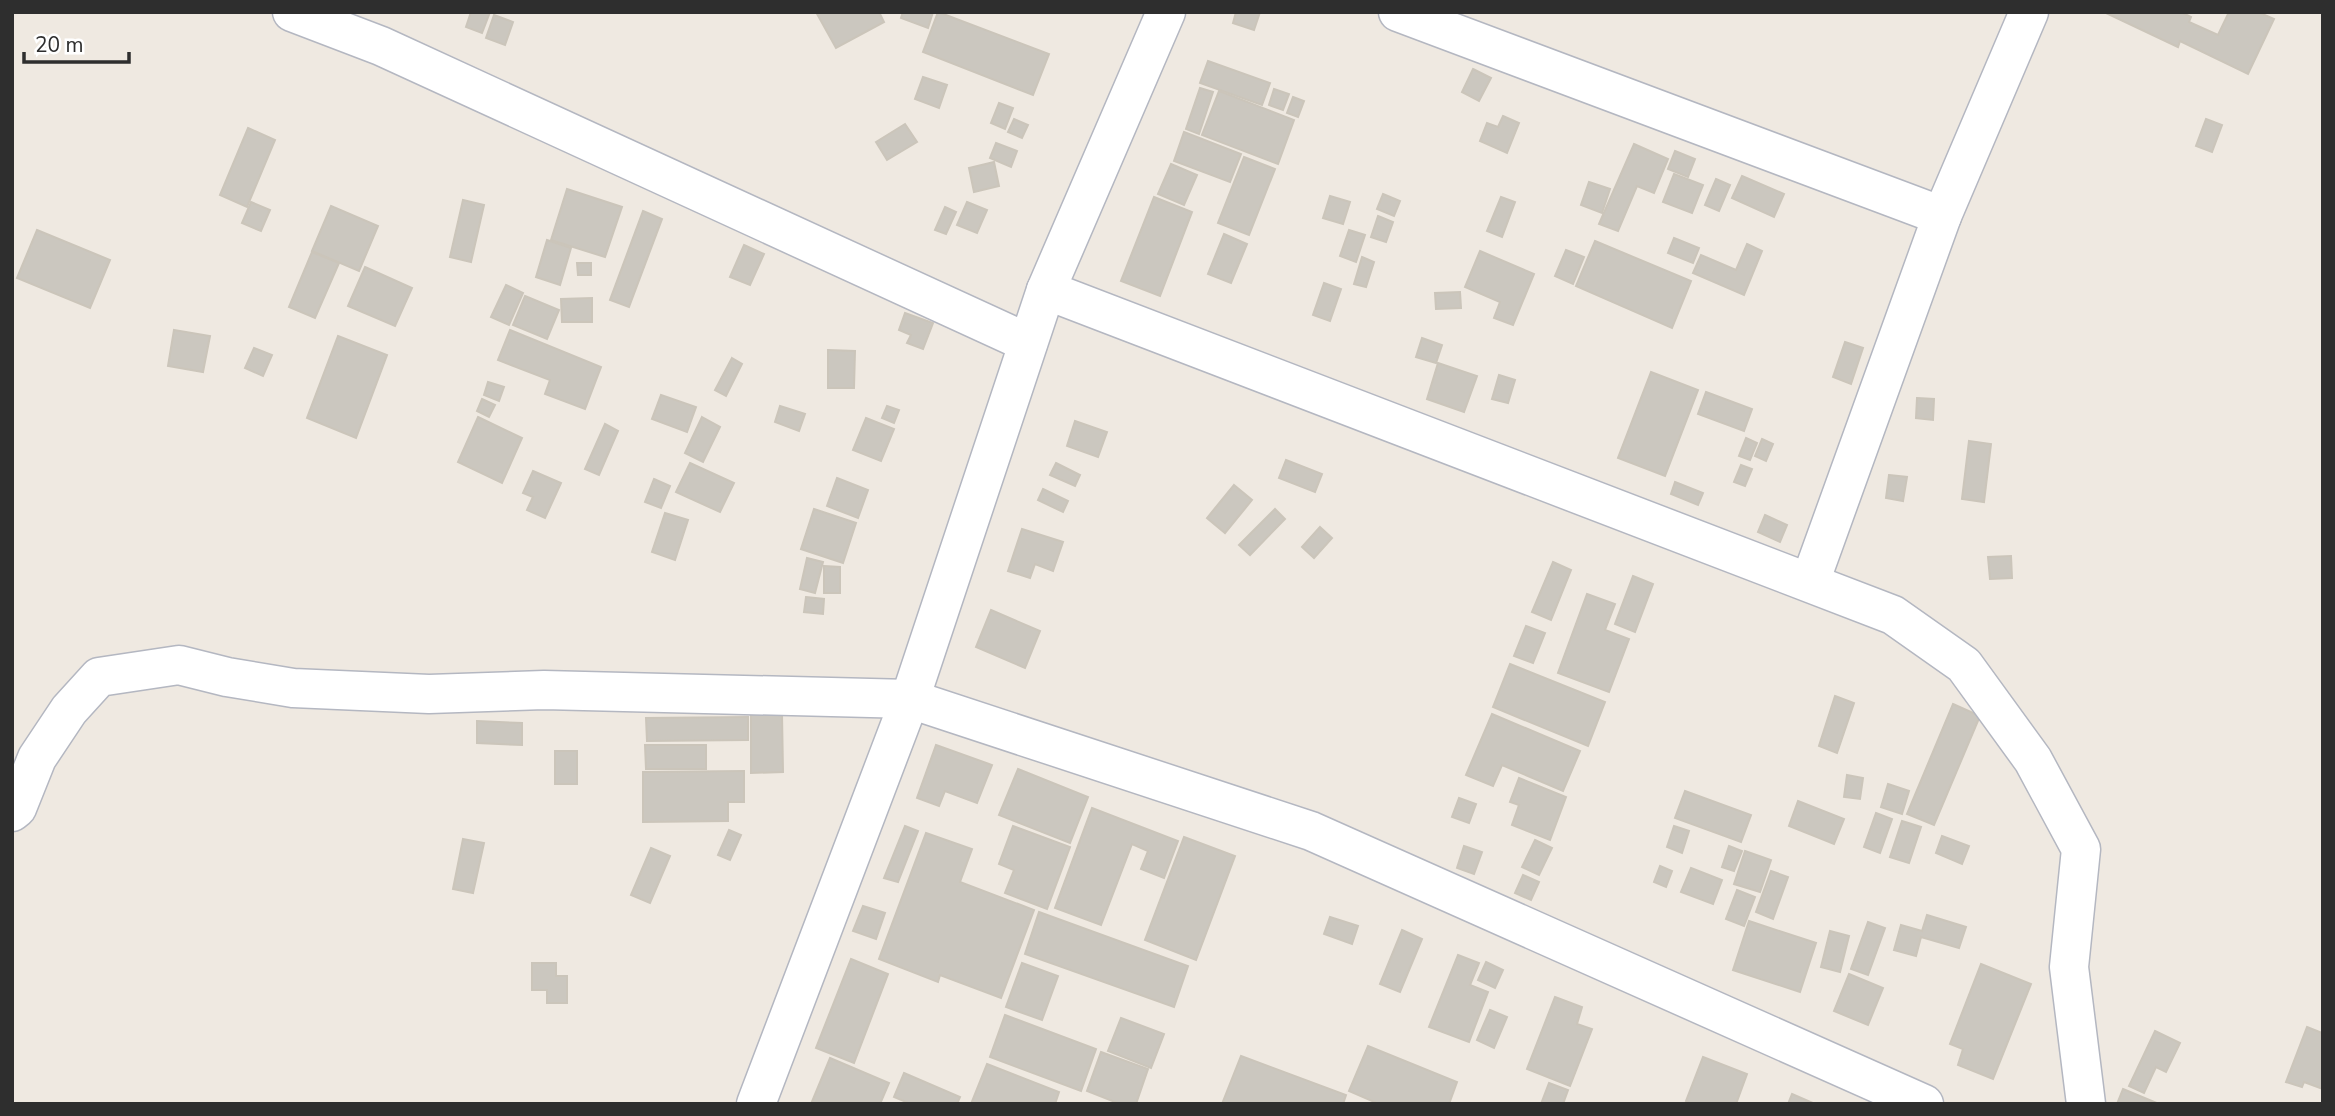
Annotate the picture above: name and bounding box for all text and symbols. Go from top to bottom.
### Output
scale bar [24,21,130,65]
text: 20 m [35,31,84,59]

